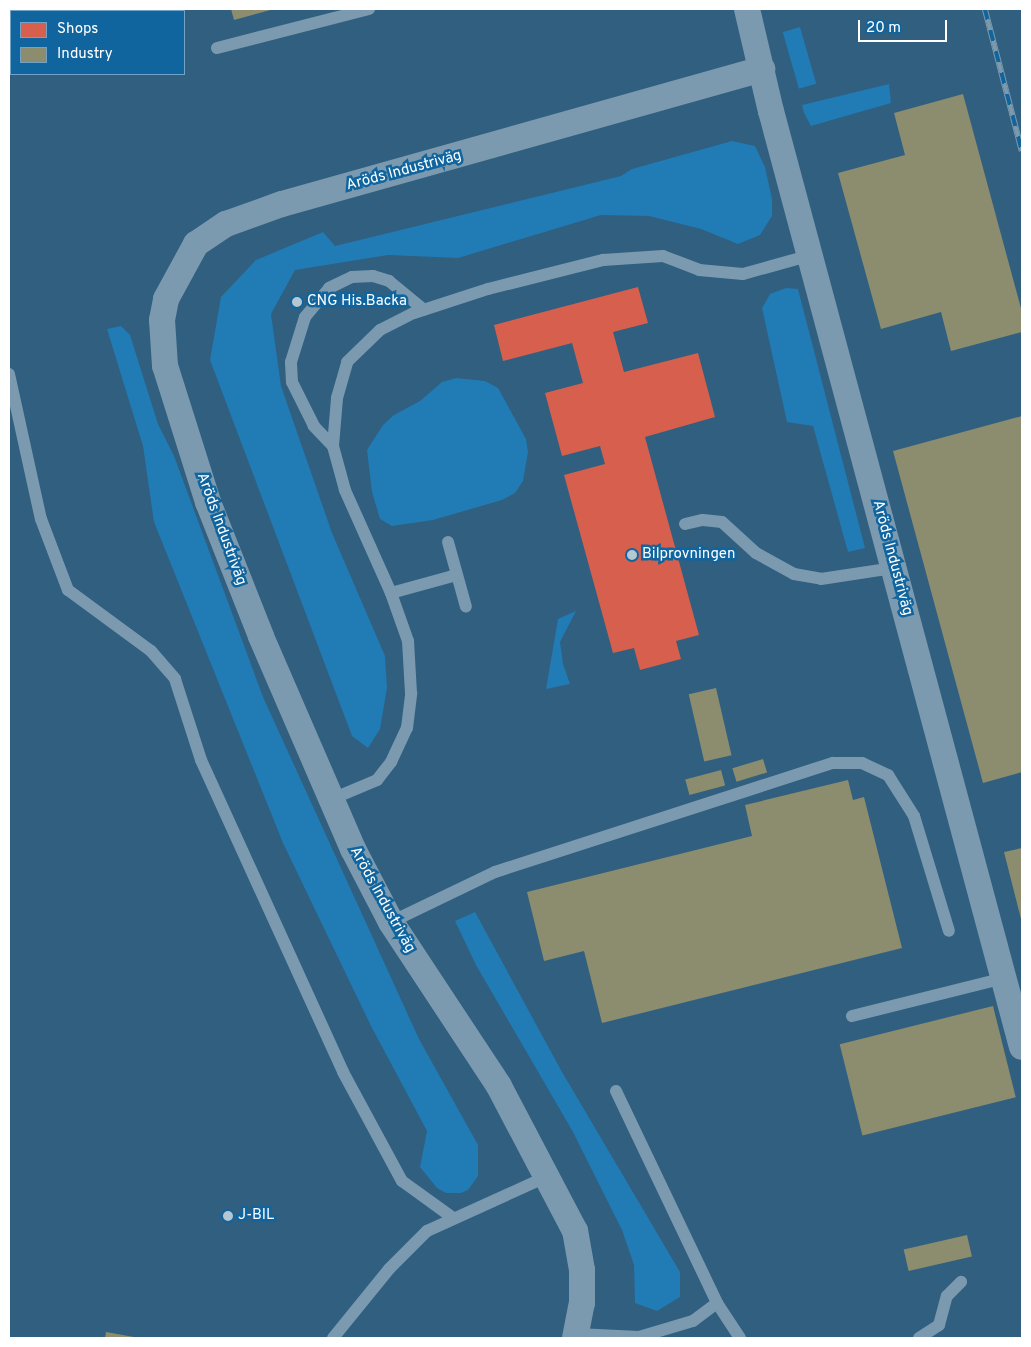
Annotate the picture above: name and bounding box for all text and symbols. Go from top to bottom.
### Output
legend [10,10,185,75]
scale bar [861,10,950,42]
text: 20 m [866,19,901,38]
text: Shops [57,20,98,39]
text: Industry [57,45,113,64]
street label: Aröds Industriväg [344,147,464,195]
place label: CNG His.Backa [307,293,407,311]
marker: CNG His.Backa [291,296,303,308]
street label: Aröds Industriväg [192,470,250,588]
street label: Aröds Industriväg [868,498,916,618]
place label: Bilprovningen [642,546,736,564]
marker: Bilprovningen [626,549,638,561]
street label: Aröds Industriväg [345,844,419,956]
place label: J-BIL [238,1207,274,1225]
marker: J-BIL [222,1210,234,1222]

